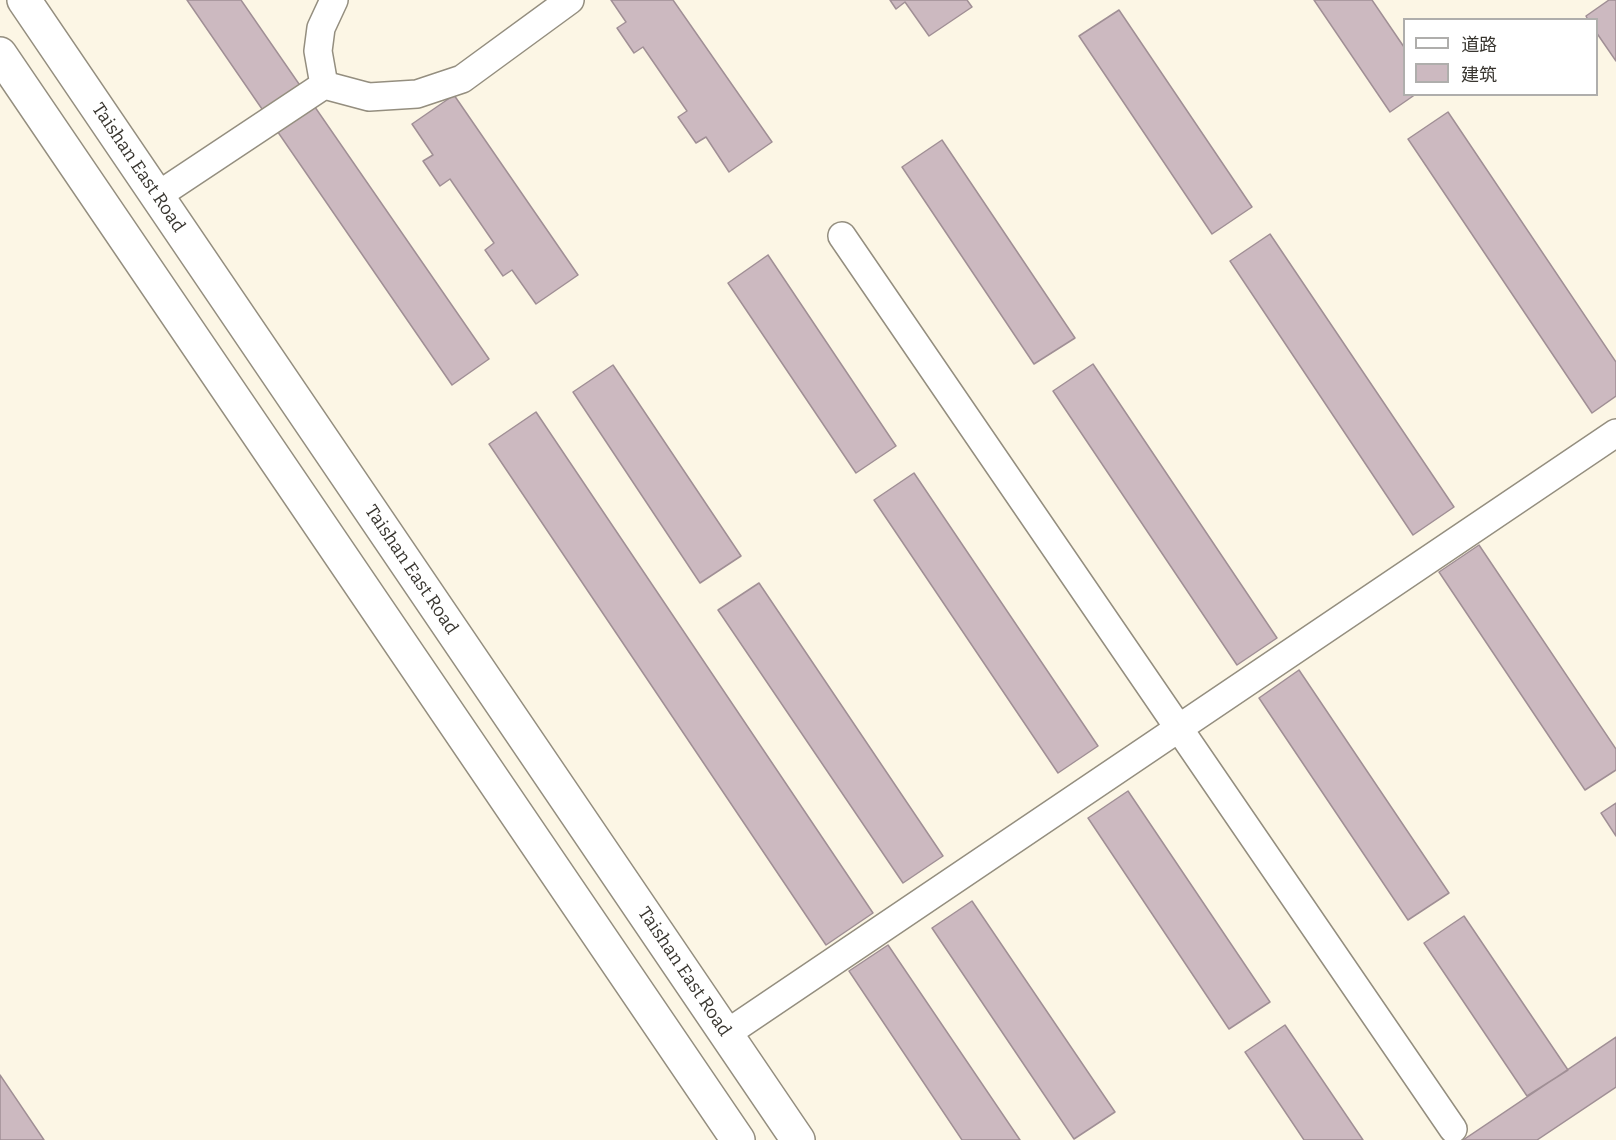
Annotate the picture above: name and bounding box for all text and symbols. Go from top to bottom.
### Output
legend [1403,18,1598,96]
text: 道路 [1461,34,1497,56]
text: 建筑 [1461,64,1497,86]
street label: Taishan East Road [87,99,189,237]
street label: Taishan East Road [360,501,462,639]
street label: Taishan East Road [633,903,735,1041]

